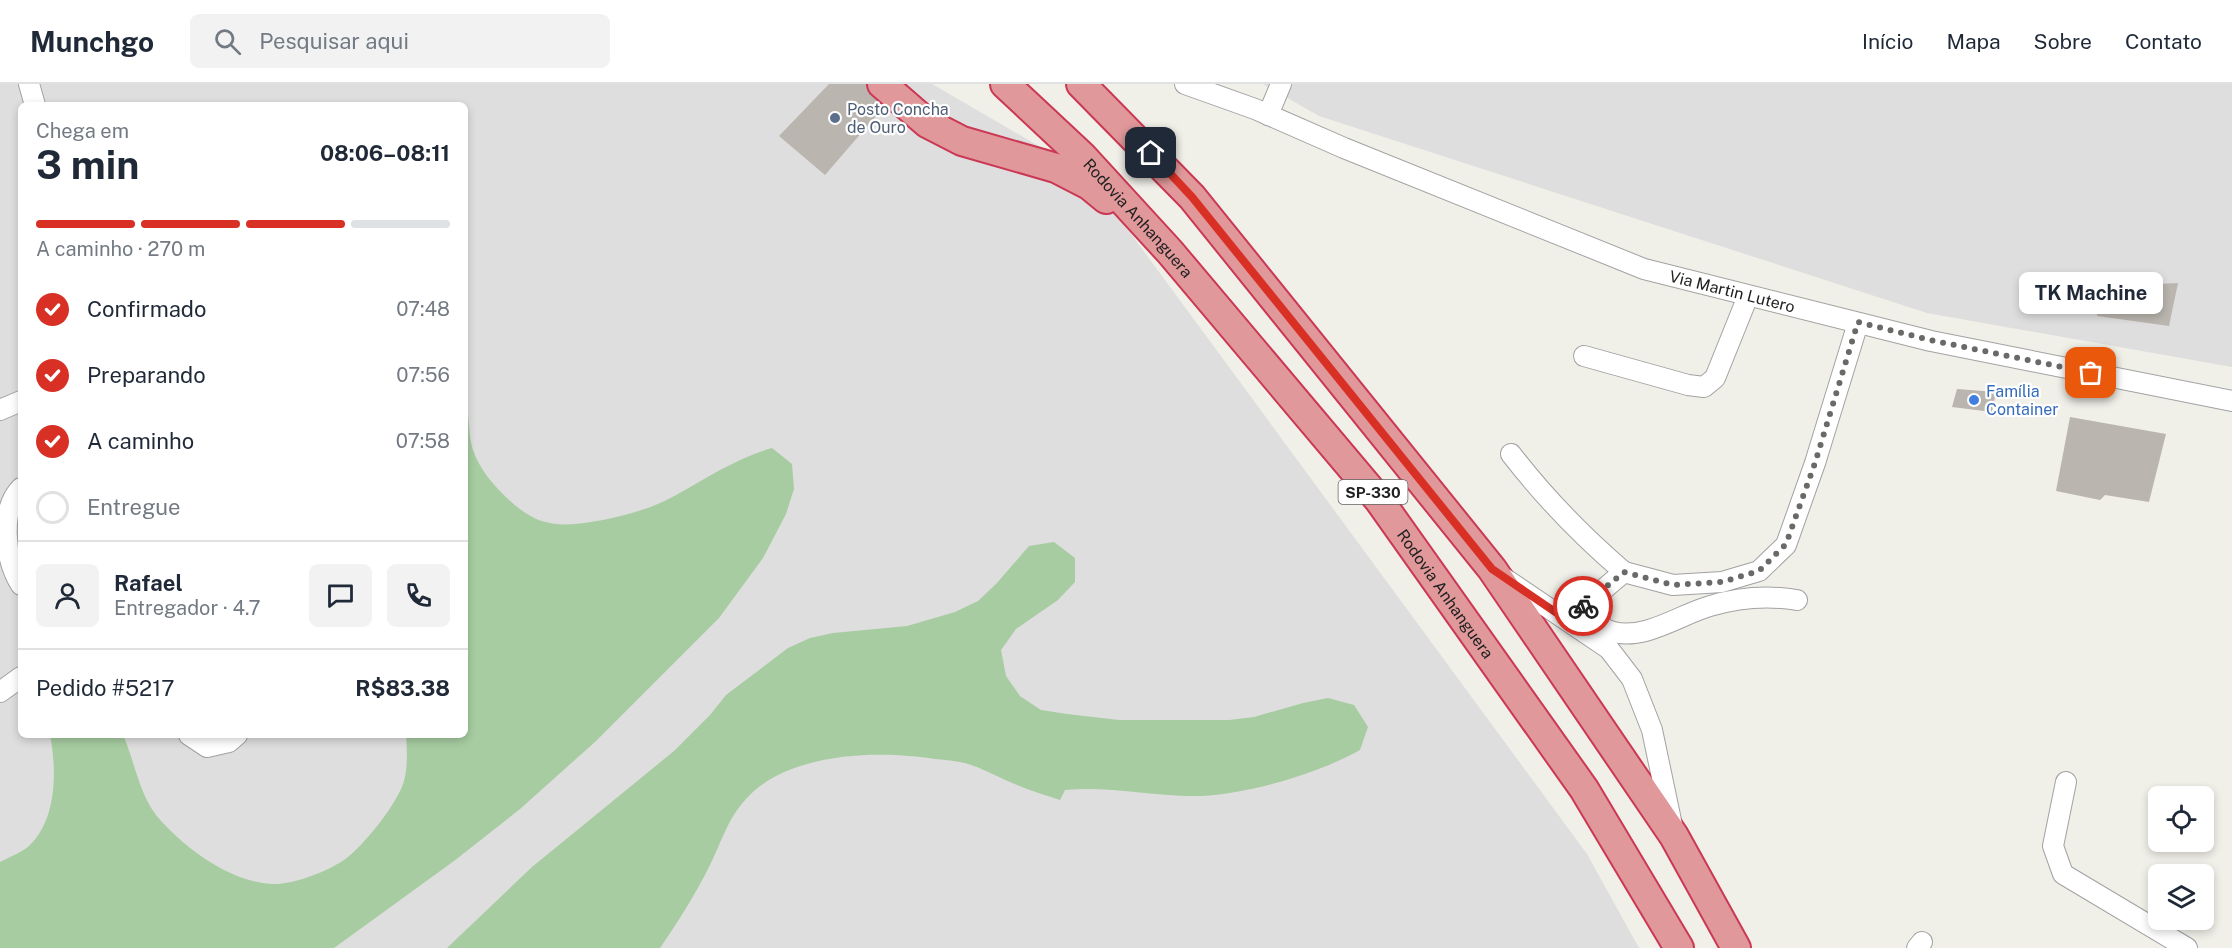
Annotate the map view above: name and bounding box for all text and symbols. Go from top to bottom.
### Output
search box [190,14,610,68]
text: Munchgo [30,25,154,58]
icon: search [211,25,244,58]
text: Pesquisar aqui [259,28,409,54]
text: Início [1862,29,1913,54]
text: Mapa [1946,29,2001,54]
text: Sobre [2034,29,2092,54]
text: Contato [2125,29,2202,54]
place label: Posto Concha de Ouro [847,100,949,137]
marker: Posto Concha de Ouro [828,111,842,125]
text: Chega em [36,119,129,143]
pin [1125,127,1176,178]
icon: home [1134,136,1167,169]
text: 08:06–08:11 [320,140,450,166]
text: 3 min [36,142,139,188]
street label: Rodovia Anhanguera [1080,155,1197,281]
text: A caminho · 270 m [36,237,205,261]
street label: Via Martin Lutero [1667,266,1797,316]
callout: TK Machine [2019,271,2163,313]
text: TK Machine [2035,281,2147,305]
icon: check [36,293,69,326]
text: Confirmado [87,296,206,322]
text: 07:48 [396,297,450,321]
pin [2065,347,2116,398]
icon: bag [2074,356,2107,389]
icon: check [36,359,69,392]
text: Preparando [87,362,206,388]
text: 07:56 [396,363,450,387]
place label: Família Container [1986,382,2059,419]
marker: Família Container [1967,393,1981,407]
icon: check [36,425,69,458]
text: A caminho [87,428,194,454]
text: 07:58 [396,429,450,453]
road number: SP-330 [1338,480,1408,504]
text: Entregue [87,494,181,520]
street label: Rodovia Anhanguera [1393,526,1498,662]
button: person [36,564,99,627]
button: chat [309,564,372,627]
button: phone [387,564,450,627]
text: Rafael [114,570,183,596]
courier [1553,576,1613,636]
icon: bike [1567,590,1600,623]
text: Entregador · 4.7 [114,596,260,620]
text: Pedido #5217 [36,675,174,701]
text: R$83.38 [355,675,450,701]
map controls [2148,786,2214,930]
button: locate [2148,786,2214,852]
button: layers [2148,864,2214,930]

